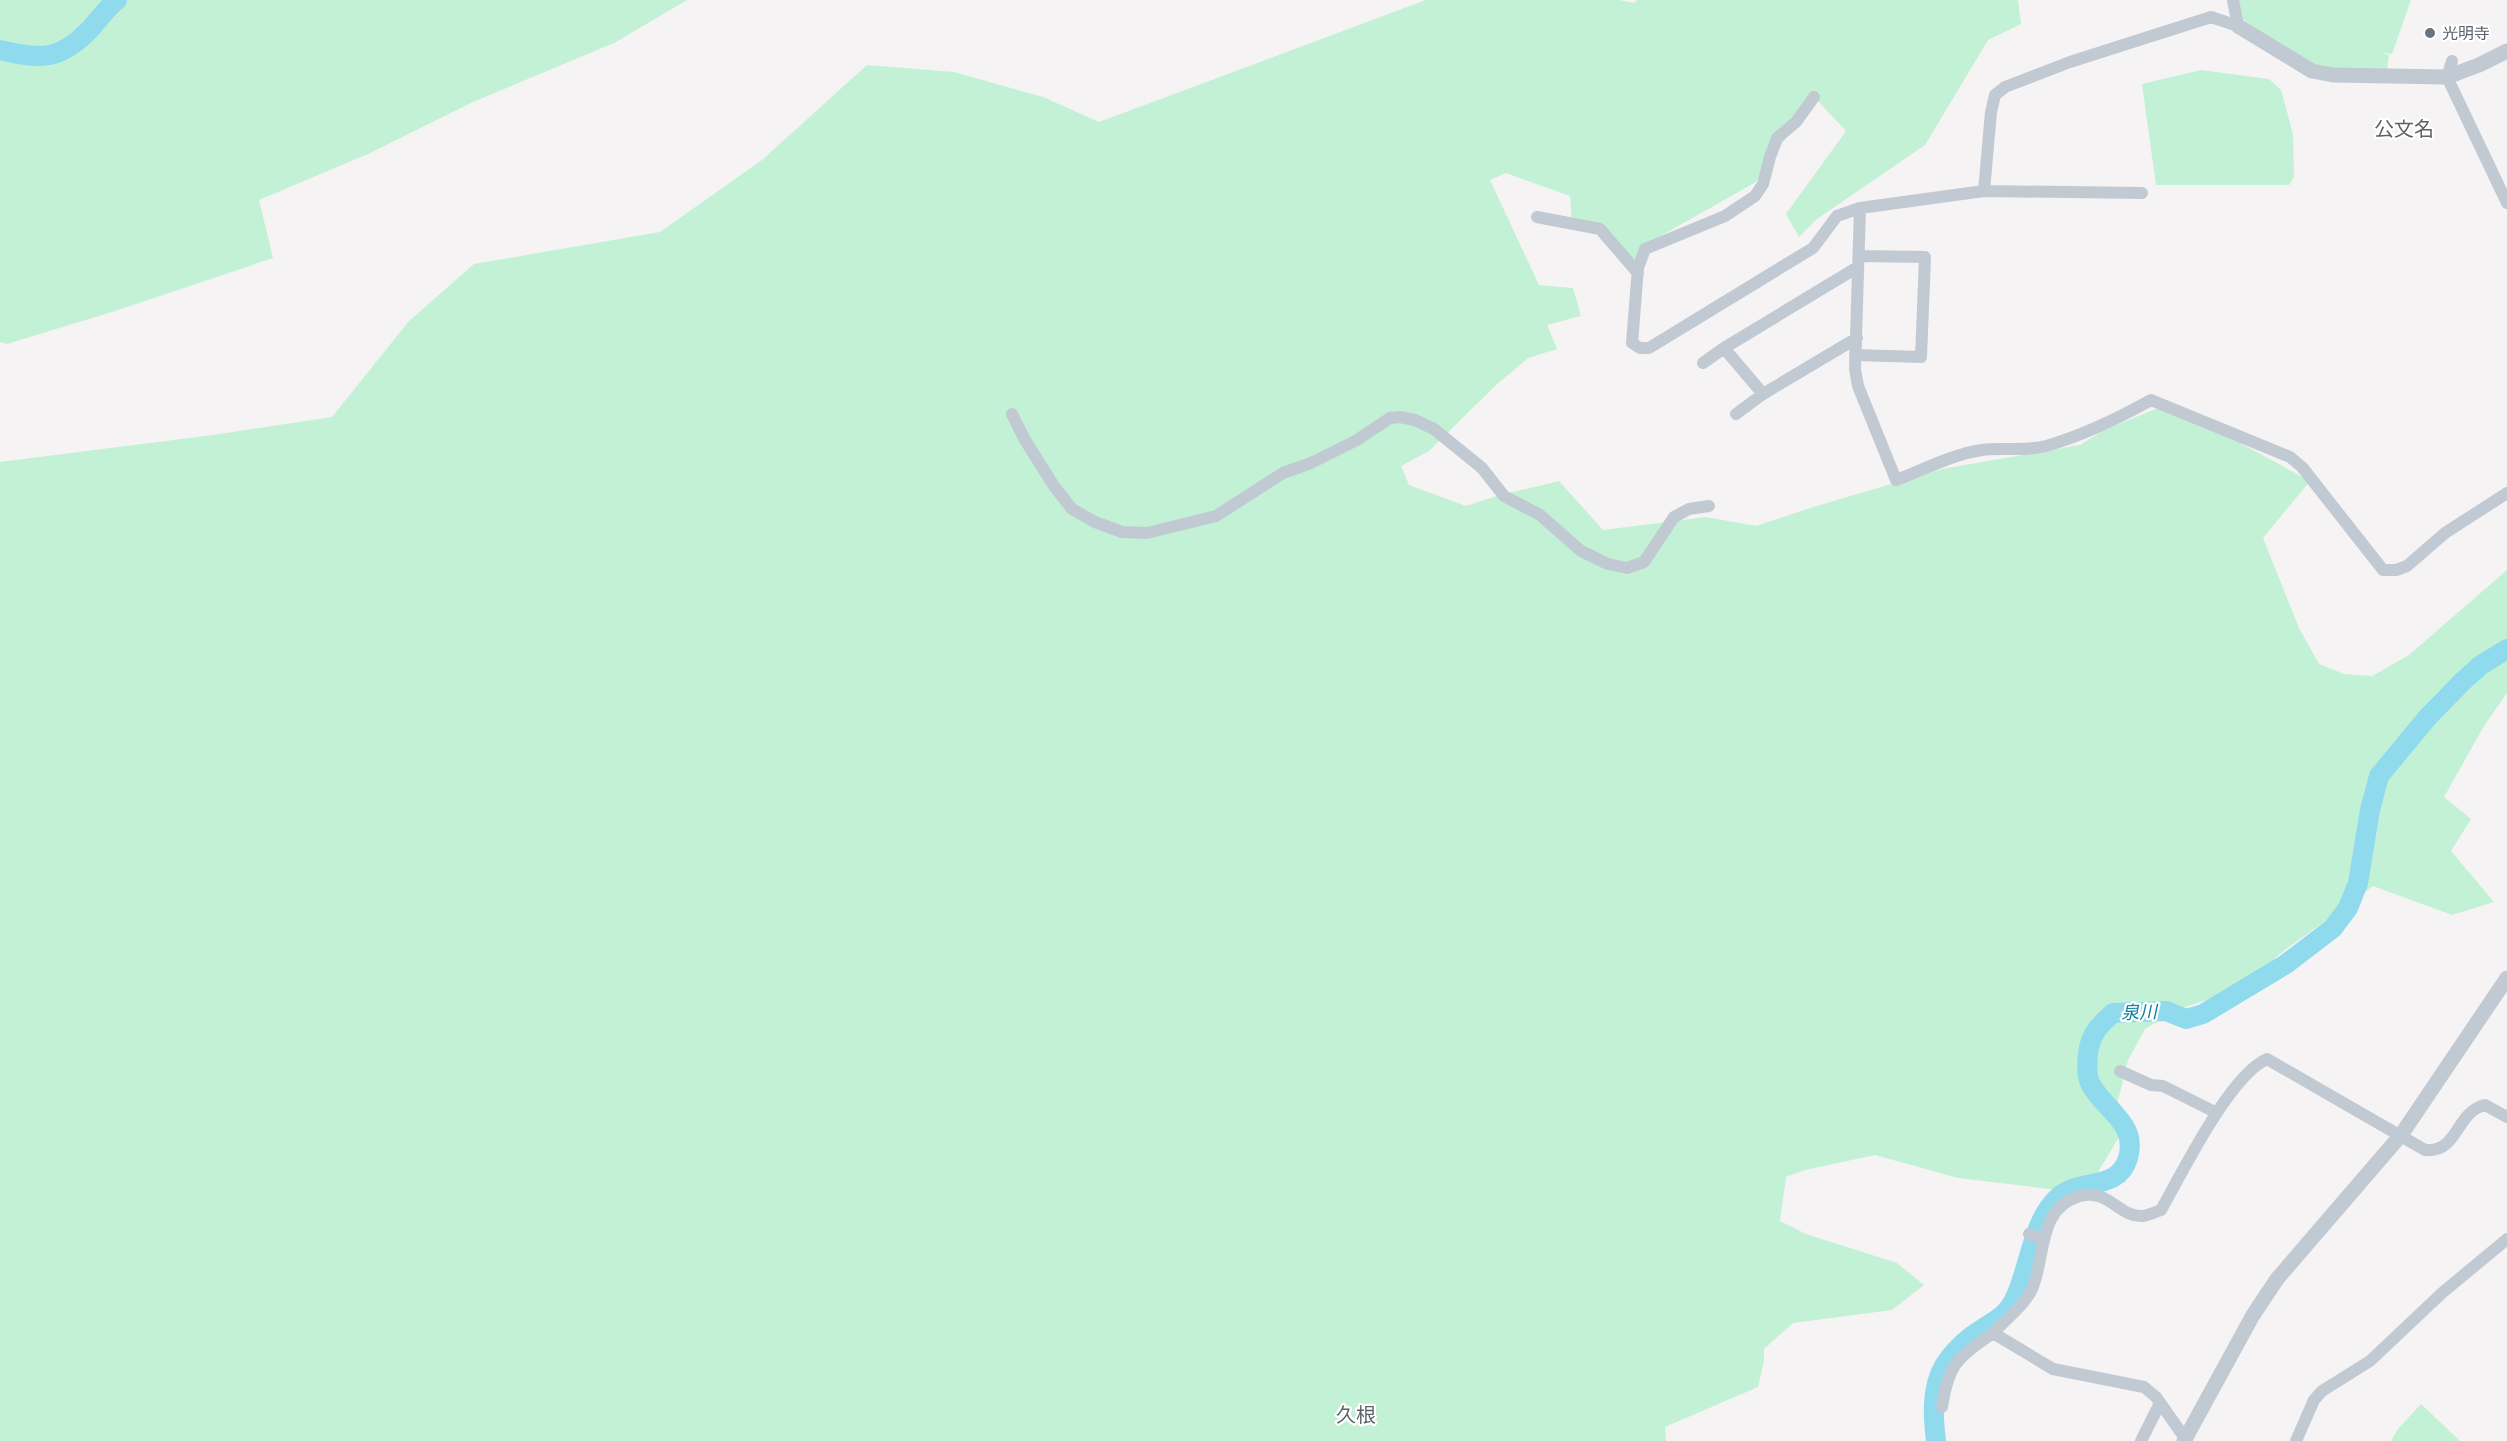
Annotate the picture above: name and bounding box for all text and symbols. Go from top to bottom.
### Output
place label: 光明寺 [2442,24,2490,42]
marker: 光明寺 [2423,26,2437,40]
district label: 公文名 [2374,117,2434,140]
water label: 泉川 [2121,1001,2159,1023]
district label: 久根 [1336,1403,1376,1426]

